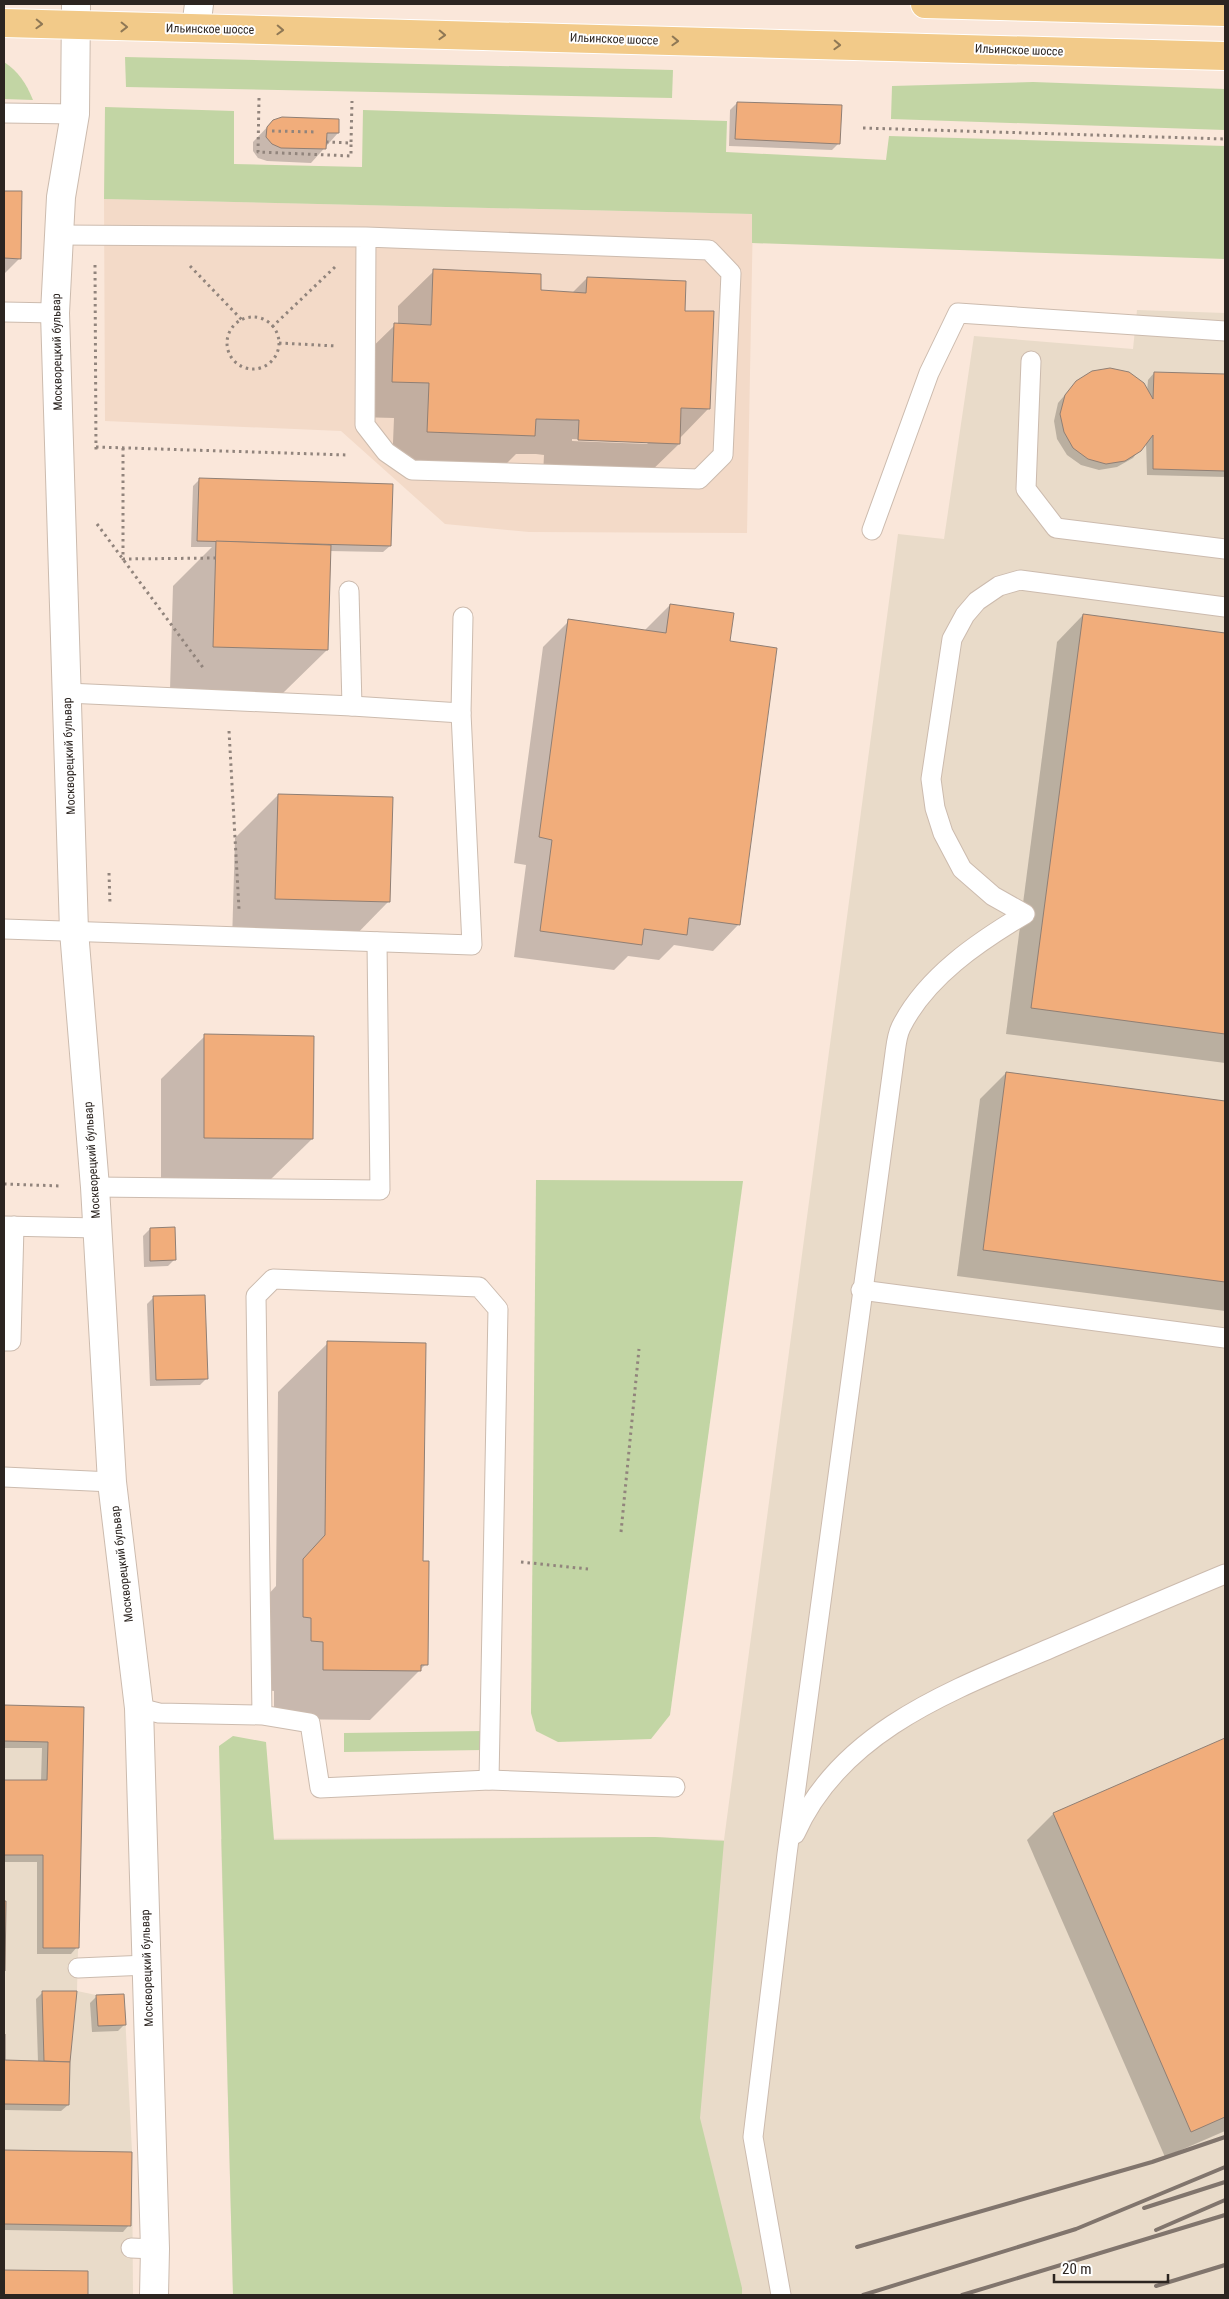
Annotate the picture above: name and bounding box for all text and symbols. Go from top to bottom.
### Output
one-way arrow [36,19,44,30]
one-way arrow [120,21,128,32]
street label: Ильинское шоссе [166,21,255,37]
one-way arrow [276,25,284,36]
one-way arrow [438,30,446,40]
street label: Ильинское шоссе [570,30,659,48]
one-way arrow [671,36,679,46]
one-way arrow [833,40,841,51]
street label: Ильинское шоссе [975,41,1064,59]
street label: Москворецкий бульвар [49,293,65,411]
street label: Москворецкий бульвар [60,697,78,815]
street label: Москворецкий бульвар [81,1101,103,1219]
street label: Москворецкий бульвар [108,1505,136,1623]
street label: Москворецкий бульвар [138,1909,156,2027]
scale bar [1054,2252,1168,2284]
text: 20 m [1062,2260,1092,2278]

